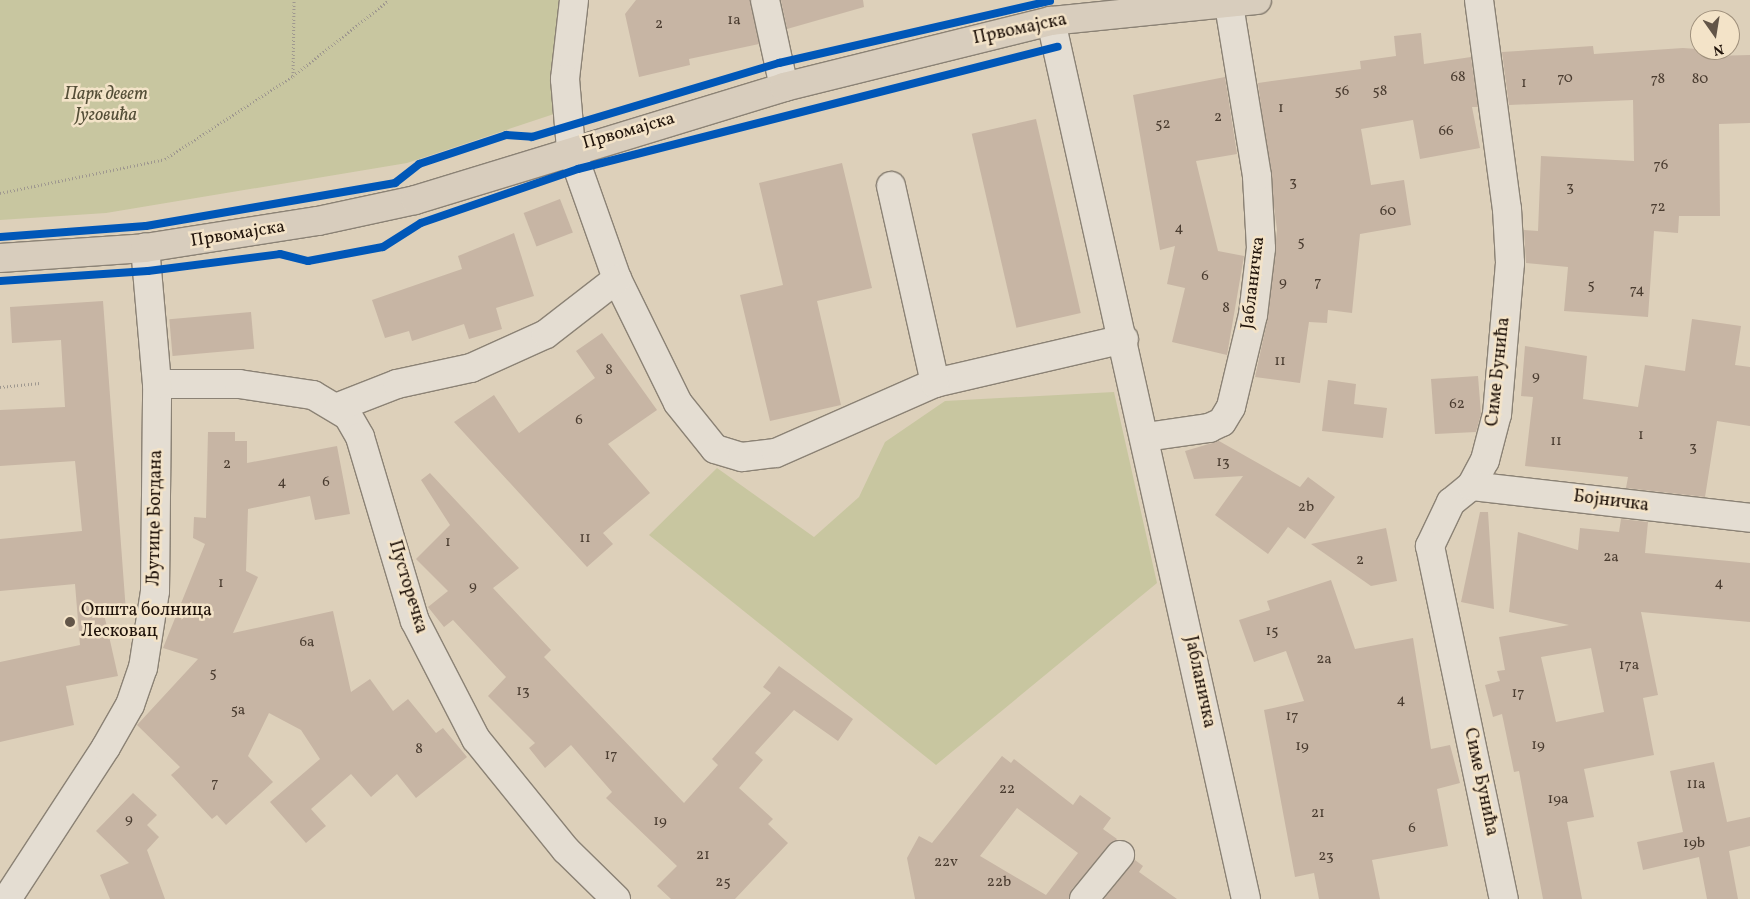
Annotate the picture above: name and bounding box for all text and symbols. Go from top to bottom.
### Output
street label: Првомајска [971,10,1069,50]
north arrow [1690,10,1740,60]
house number: 1a [727,12,741,30]
house number: 2 [655,16,663,34]
text: N [1711,39,1725,60]
house number: 68 [1450,69,1466,87]
house number: 70 [1557,70,1573,88]
house number: 78 [1651,71,1665,89]
house number: 80 [1692,71,1708,89]
house number: 1 [1521,75,1527,93]
house number: 56 [1335,83,1349,101]
house number: 58 [1373,83,1387,101]
park label: Парк девет Југовића [64,85,148,128]
house number: 1 [1278,100,1284,118]
street label: Првомајска [580,109,678,155]
house number: 2 [1214,109,1222,127]
house number: 52 [1155,116,1171,134]
house number: 66 [1438,123,1454,141]
house number: 76 [1654,157,1668,175]
house number: 3 [1289,174,1297,192]
house number: 3 [1566,179,1574,197]
house number: 72 [1650,199,1666,217]
house number: 60 [1380,203,1396,221]
street label: Првомајска [189,217,287,253]
house number: 4 [1175,220,1183,238]
house number: 5 [1297,234,1305,252]
street label: Јабланичка [1238,235,1270,331]
house number: 6 [1201,268,1209,286]
house number: 9 [1279,274,1287,292]
house number: 7 [1314,274,1322,292]
house number: 5 [1587,277,1595,295]
house number: 74 [1630,282,1644,300]
house number: 8 [1222,300,1230,318]
street label: Симе Бунића [1483,316,1515,428]
house number: 11 [1274,353,1286,371]
house number: 8 [605,362,613,380]
house number: 9 [1532,368,1540,386]
house number: 62 [1449,396,1465,414]
house number: 6 [575,412,583,430]
house number: 1 [1638,427,1644,445]
house number: 11 [1550,433,1562,451]
house number: 3 [1689,439,1697,457]
street label: Љутице Богдана [144,450,168,586]
house number: 13 [1216,454,1230,472]
house number: 2 [223,456,231,474]
house number: 4 [278,474,286,492]
house number: 6 [322,474,330,492]
street label: Бојничка [1572,487,1650,517]
house number: 2b [1298,499,1314,517]
house number: 11 [579,530,591,548]
house number: 1 [445,534,451,552]
street label: Пусторечка [383,538,431,636]
house number: 2a [1603,549,1619,567]
house number: 2 [1356,552,1364,570]
house number: 1 [218,575,224,593]
house number: 4 [1715,575,1723,593]
house number: 9 [469,578,477,596]
place label: Општа болница Лесковац [81,601,212,644]
marker: Општа болница Лесковац [63,615,77,629]
house number: 15 [1265,623,1279,641]
house number: 6a [299,634,315,652]
street label: Јабланичка [1179,634,1219,730]
house number: 2a [1316,651,1332,669]
house number: 17a [1619,657,1639,675]
house number: 5 [209,665,217,683]
house number: 13 [516,683,530,701]
house number: 17 [1511,685,1525,703]
house number: 4 [1397,692,1405,710]
house number: 5a [231,702,245,720]
house number: 17 [1285,708,1299,726]
street label: Симе Бунића [1458,726,1502,838]
house number: 19 [1531,737,1545,755]
house number: 19 [1295,738,1309,756]
house number: 8 [415,741,423,759]
house number: 17 [604,747,618,765]
house number: 7 [211,775,219,793]
house number: 11a [1686,776,1706,794]
house number: 22 [999,781,1015,799]
house number: 19a [1547,791,1569,809]
house number: 21 [1311,805,1325,823]
house number: 9 [125,811,133,829]
house number: 19 [653,813,667,831]
house number: 6 [1408,820,1416,838]
house number: 19b [1683,835,1705,853]
house number: 21 [696,847,710,865]
house number: 23 [1318,848,1334,866]
house number: 22v [934,854,958,872]
house number: 25 [715,874,731,892]
house number: 22b [987,874,1011,892]

